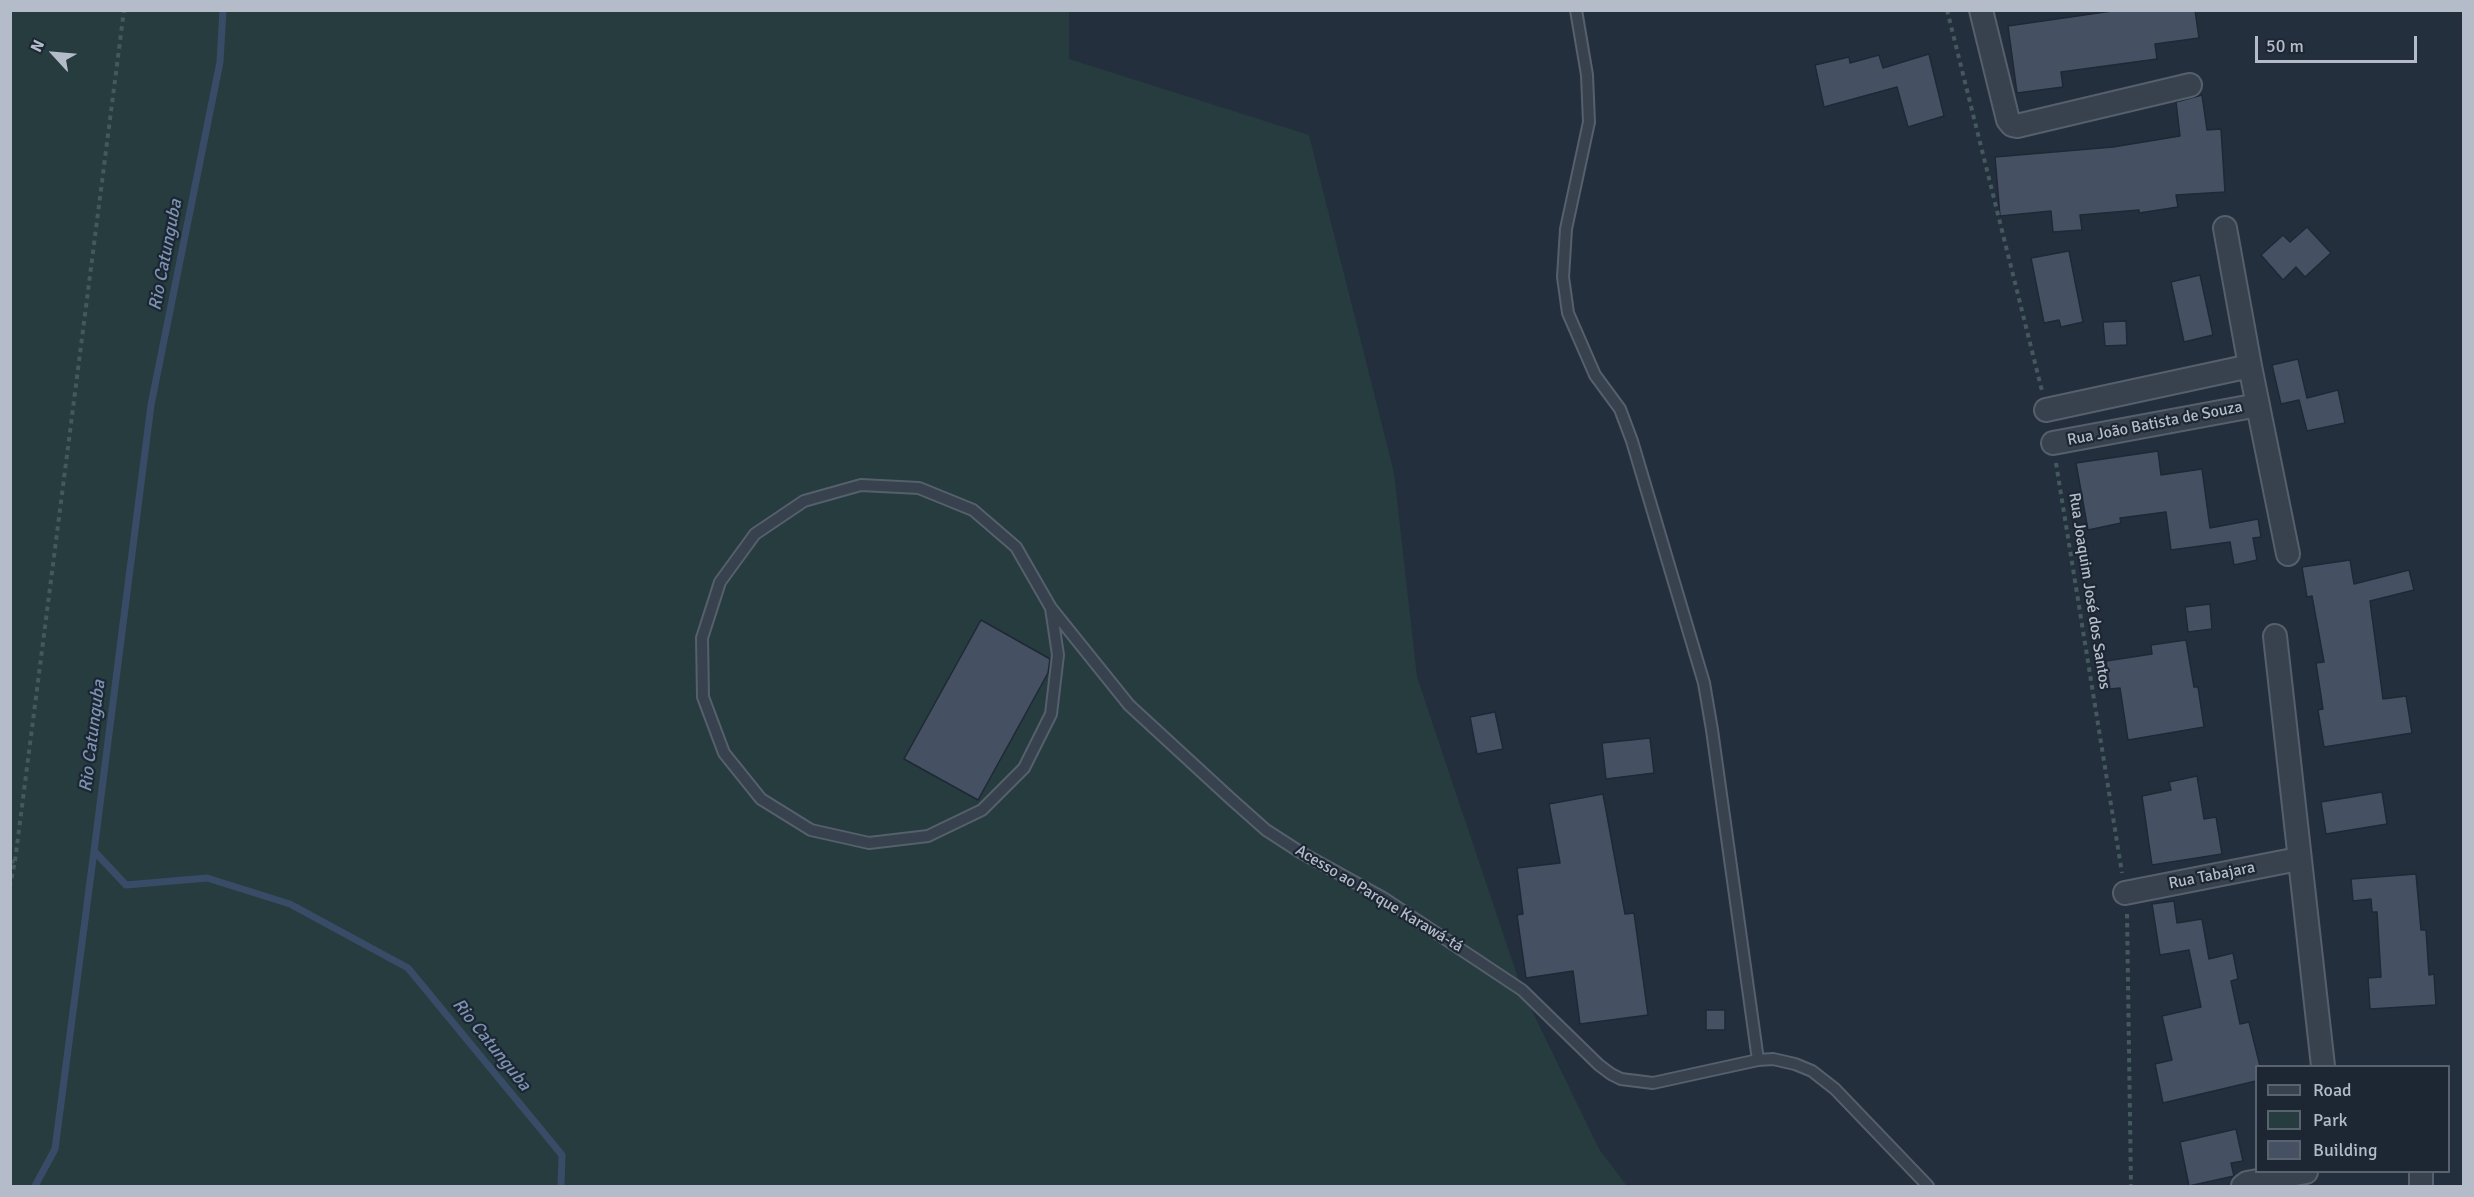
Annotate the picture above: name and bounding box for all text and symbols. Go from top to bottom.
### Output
north arrow [24,24,84,84]
scale bar [2258,24,2420,62]
text: 50 m [2266,35,2304,57]
text: N [26,37,49,56]
water label: Rio Catunguba [145,198,187,312]
street label: Rua João Batista de Souza [2066,398,2244,450]
street label: Rua Joaquim José dos Santos [2064,491,2114,691]
water label: Rio Catunguba [75,679,111,793]
street label: Acesso ao Parque Karawá-tá [1292,841,1466,957]
street label: Rua Tabajara [2167,858,2257,894]
water label: Rio Catunguba [447,994,535,1096]
legend [2255,1065,2450,1173]
text: Road [2313,1079,2352,1101]
text: Park [2313,1109,2348,1131]
text: Building [2313,1139,2377,1161]

